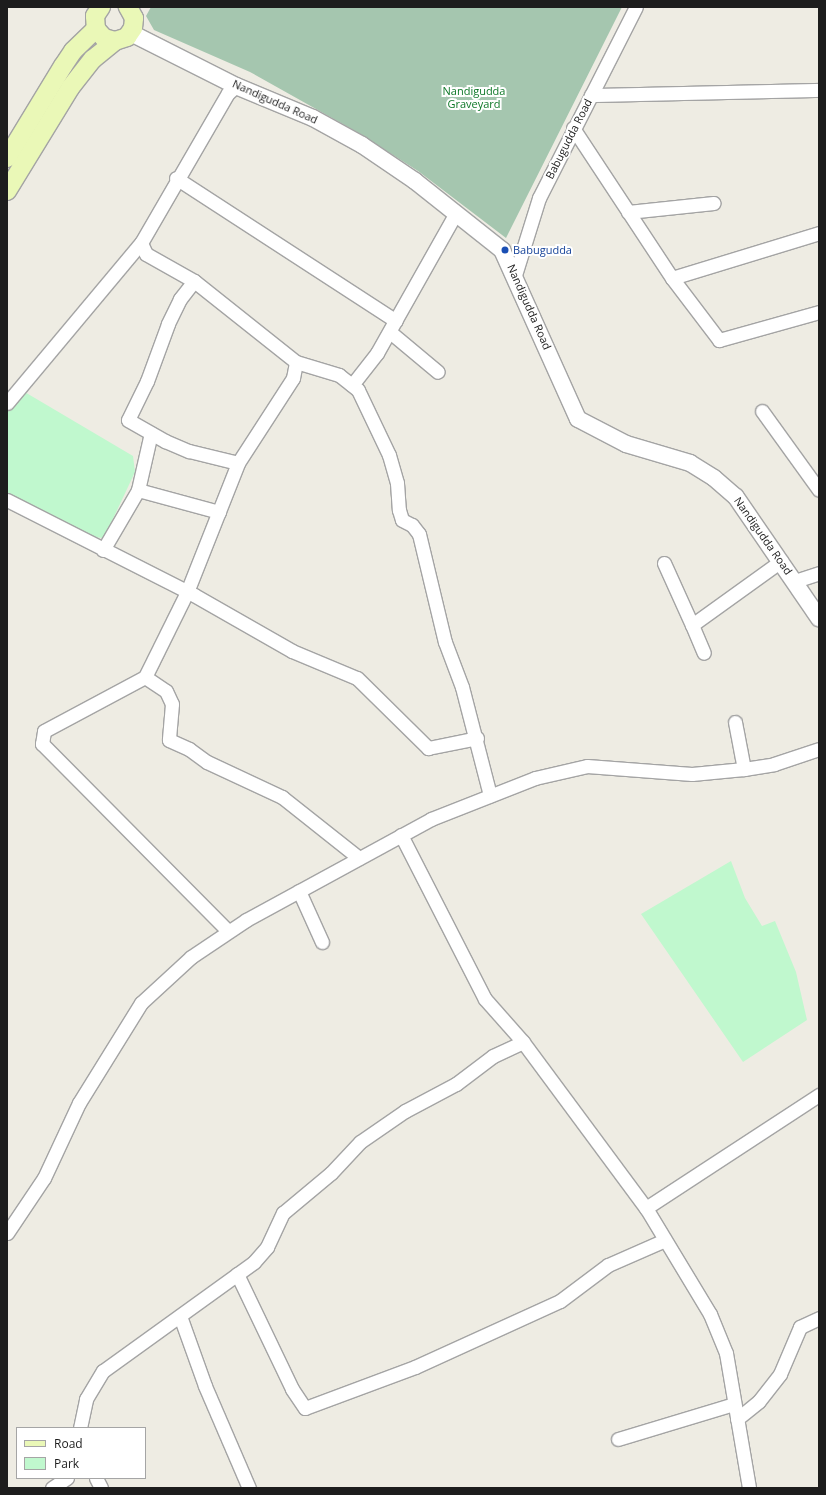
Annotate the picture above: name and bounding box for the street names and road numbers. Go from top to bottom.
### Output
street label: Nandigudda Road [230,77,320,127]
street label: Babugudda Road [543,97,595,181]
street label: Nandigudda Road [504,262,554,352]
street label: Nandigudda Road [731,495,795,577]

